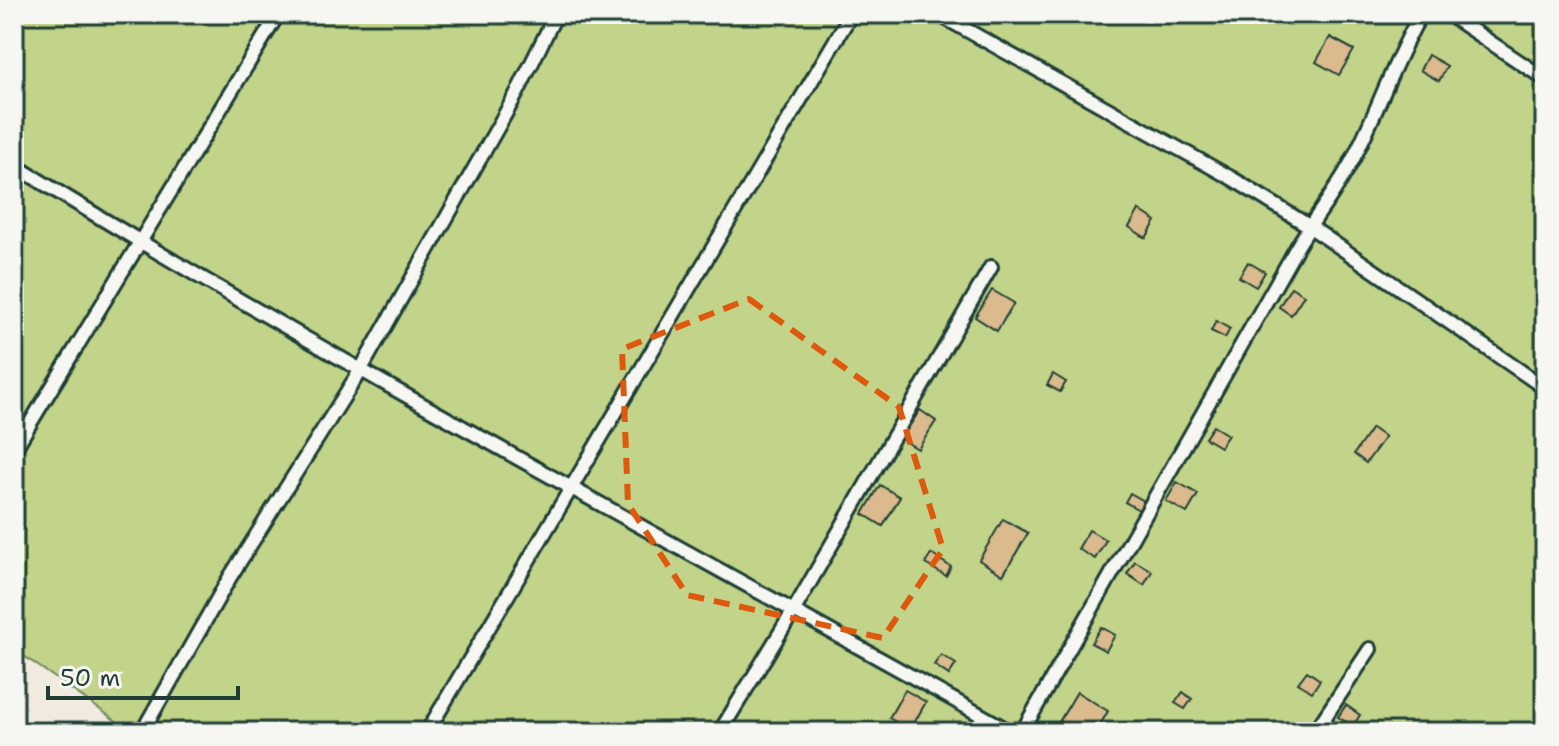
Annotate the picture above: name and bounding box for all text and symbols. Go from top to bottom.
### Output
scale bar [48,650,238,700]
text: 50 m [60,662,120,694]

